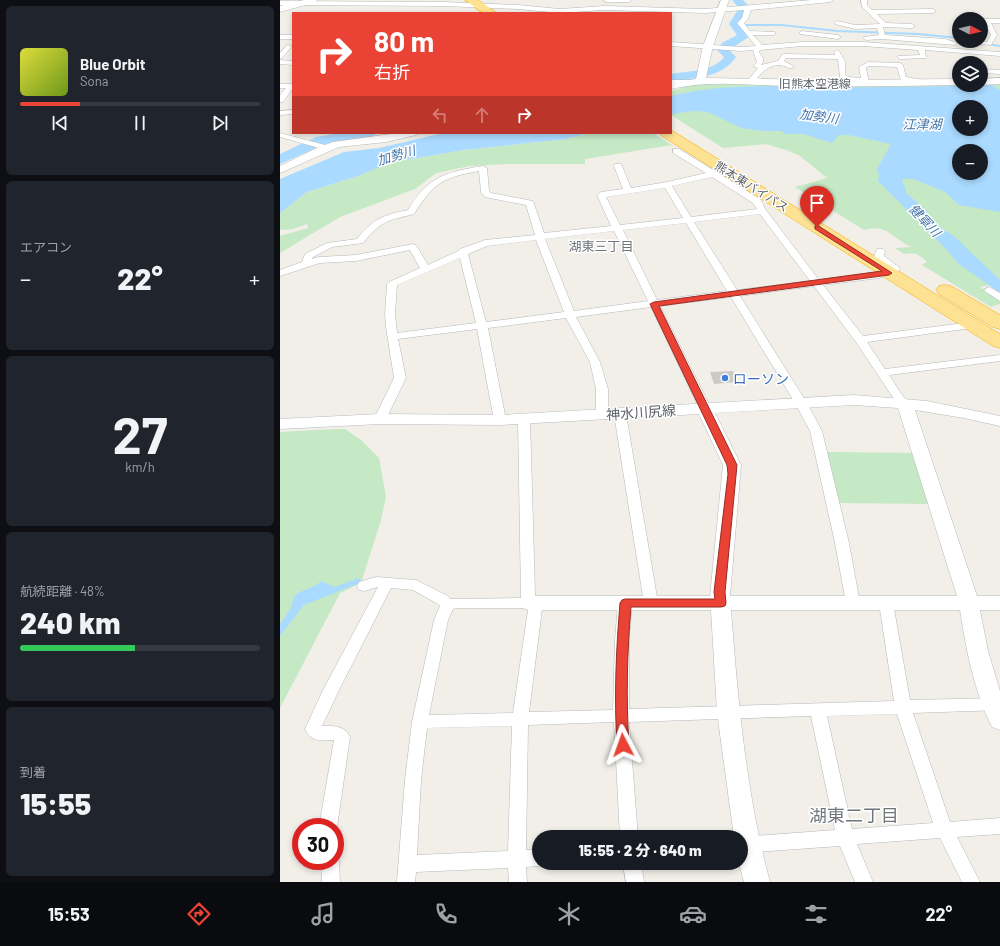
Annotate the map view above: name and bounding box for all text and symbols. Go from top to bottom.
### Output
north arrow [952,12,988,48]
map controls [952,12,988,180]
text: 80 m [374,24,434,58]
icon: right [308,28,360,80]
text: Blue Orbit [80,55,145,73]
button: layers [952,56,988,92]
text: 右折 [374,61,410,83]
text: Sona [80,73,108,89]
street label: 旧熊本空港線 [779,76,851,90]
button: + [952,100,988,136]
icon: left [429,104,451,126]
icon: ahead [471,104,493,126]
icon: right [513,104,535,126]
water label: 加勢川 [799,105,841,127]
icon: previous [49,112,71,134]
icon: pause [129,112,151,134]
icon: next [209,112,231,134]
water label: 江津湖 [902,116,943,132]
water label: 加勢川 [375,141,419,168]
button: − [952,144,988,180]
street label: 熊本東バイパス [713,158,791,214]
pin [800,186,834,227]
icon: arrive [806,192,828,214]
water label: 健軍川 [906,200,946,241]
district label: 湖東三丁目 [568,238,634,254]
text: エアコン [20,239,72,255]
text: 22° [117,260,163,296]
text: − [20,265,31,291]
text: + [249,265,260,291]
place label: ローソン [733,370,789,387]
marker: ローソン [720,373,730,383]
street label: 神水川尻線 [605,401,677,423]
text: 27 [113,402,167,464]
text: km/h [125,459,155,475]
text: 航続距離 · 48% [20,583,105,599]
text: 240 km [20,604,120,640]
position arrow [602,724,644,766]
text: 到着 [20,764,46,780]
text: 15:55 [20,785,91,821]
district label: 湖東二丁目 [809,804,899,826]
speed limit sign: 30 [292,818,344,870]
text: 15:55 · 2 分 · 640 m [578,841,702,859]
icon: directions [185,900,213,928]
icon: music [309,900,337,928]
icon: phone [432,900,460,928]
icon: climate [555,900,583,928]
icon: car [679,900,707,928]
icon: filters [802,900,830,928]
text: 15:53 [48,903,90,925]
text: 22° [925,903,952,925]

